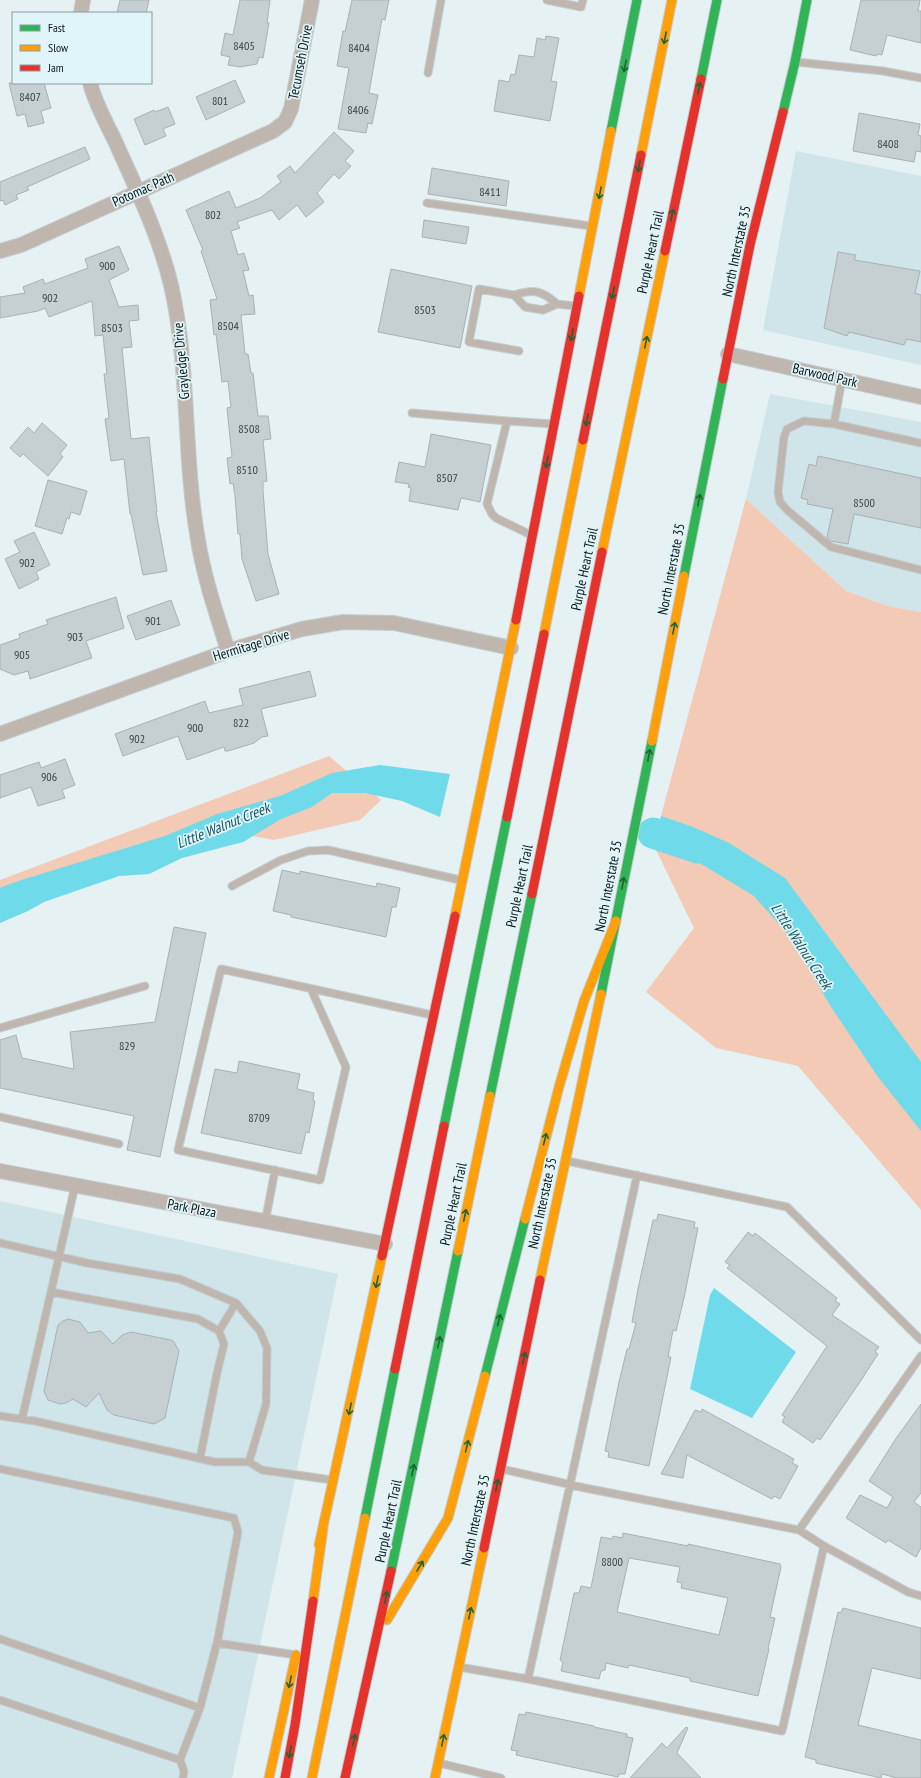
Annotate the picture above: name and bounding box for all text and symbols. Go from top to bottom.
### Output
legend [12,12,152,84]
text: Fast [48,20,66,35]
street label: Tecumseh Drive [284,23,316,101]
one-way arrow [660,31,668,44]
house number: 8405 [233,38,255,53]
text: Slow [48,40,69,55]
house number: 8404 [348,40,370,55]
one-way arrow [620,59,628,72]
text: Jam [47,60,64,75]
one-way arrow [695,82,703,95]
house number: 8407 [19,89,41,104]
house number: 801 [212,93,228,108]
house number: 8406 [347,102,369,117]
house number: 8408 [877,136,899,151]
one-way arrow [634,159,642,172]
street label: Potomac Path [109,167,177,211]
house number: 8411 [479,184,501,199]
one-way arrow [595,187,603,200]
street label: North Interstate 35 [718,204,754,298]
house number: 802 [205,207,221,222]
street label: Purple Heart Trail [632,208,668,295]
one-way arrow [669,209,677,222]
house number: 900 [99,258,115,273]
one-way arrow [609,286,617,299]
house number: 902 [42,290,58,305]
house number: 8503 [414,302,436,317]
house number: 8504 [217,318,239,333]
house number: 8503 [101,320,123,335]
street label: Grayledge Drive [169,322,193,400]
one-way arrow [568,328,576,341]
one-way arrow [642,336,650,349]
street label: Barwood Park [791,359,860,391]
one-way arrow [583,414,591,427]
house number: 8508 [238,421,260,436]
one-way arrow [543,455,551,468]
house number: 8510 [236,462,258,477]
house number: 8507 [436,470,458,485]
one-way arrow [695,494,703,507]
house number: 8500 [853,495,875,510]
street label: North Interstate 35 [653,522,689,616]
street label: Purple Heart Trail [566,525,602,612]
house number: 902 [19,555,35,570]
house number: 901 [145,613,161,628]
one-way arrow [670,622,678,635]
street label: Hermitage Drive [211,625,292,665]
house number: 903 [67,629,83,644]
house number: 905 [14,647,30,662]
house number: 822 [233,715,249,730]
house number: 900 [187,720,203,735]
house number: 902 [129,731,145,746]
one-way arrow [645,749,653,762]
house number: 906 [41,769,57,784]
water label: Little Walnut Creek [174,797,274,852]
street label: North Interstate 35 [590,839,626,933]
street label: Purple Heart Trail [501,842,537,929]
one-way arrow [620,877,628,890]
water label: Little Walnut Creek [767,899,838,994]
house number: 829 [119,1038,135,1053]
house number: 8709 [248,1110,270,1125]
one-way arrow [542,1133,549,1146]
street label: North Interstate 35 [524,1156,560,1250]
street label: Purple Heart Trail [435,1160,471,1247]
street label: Park Plaza [166,1194,218,1222]
one-way arrow [462,1209,470,1222]
one-way arrow [372,1275,380,1288]
one-way arrow [496,1313,503,1326]
one-way arrow [435,1336,443,1349]
one-way arrow [520,1352,528,1365]
one-way arrow [345,1403,353,1416]
one-way arrow [463,1439,471,1452]
one-way arrow [409,1463,417,1476]
street label: North Interstate 35 [457,1473,493,1567]
street label: Purple Heart Trail [370,1477,406,1564]
one-way arrow [493,1479,501,1492]
house number: 8800 [601,1554,623,1569]
one-way arrow [416,1560,424,1572]
one-way arrow [383,1591,391,1604]
one-way arrow [467,1606,475,1619]
one-way arrow [285,1675,293,1688]
one-way arrow [351,1734,359,1747]
one-way arrow [440,1734,448,1747]
one-way arrow [286,1745,294,1758]

